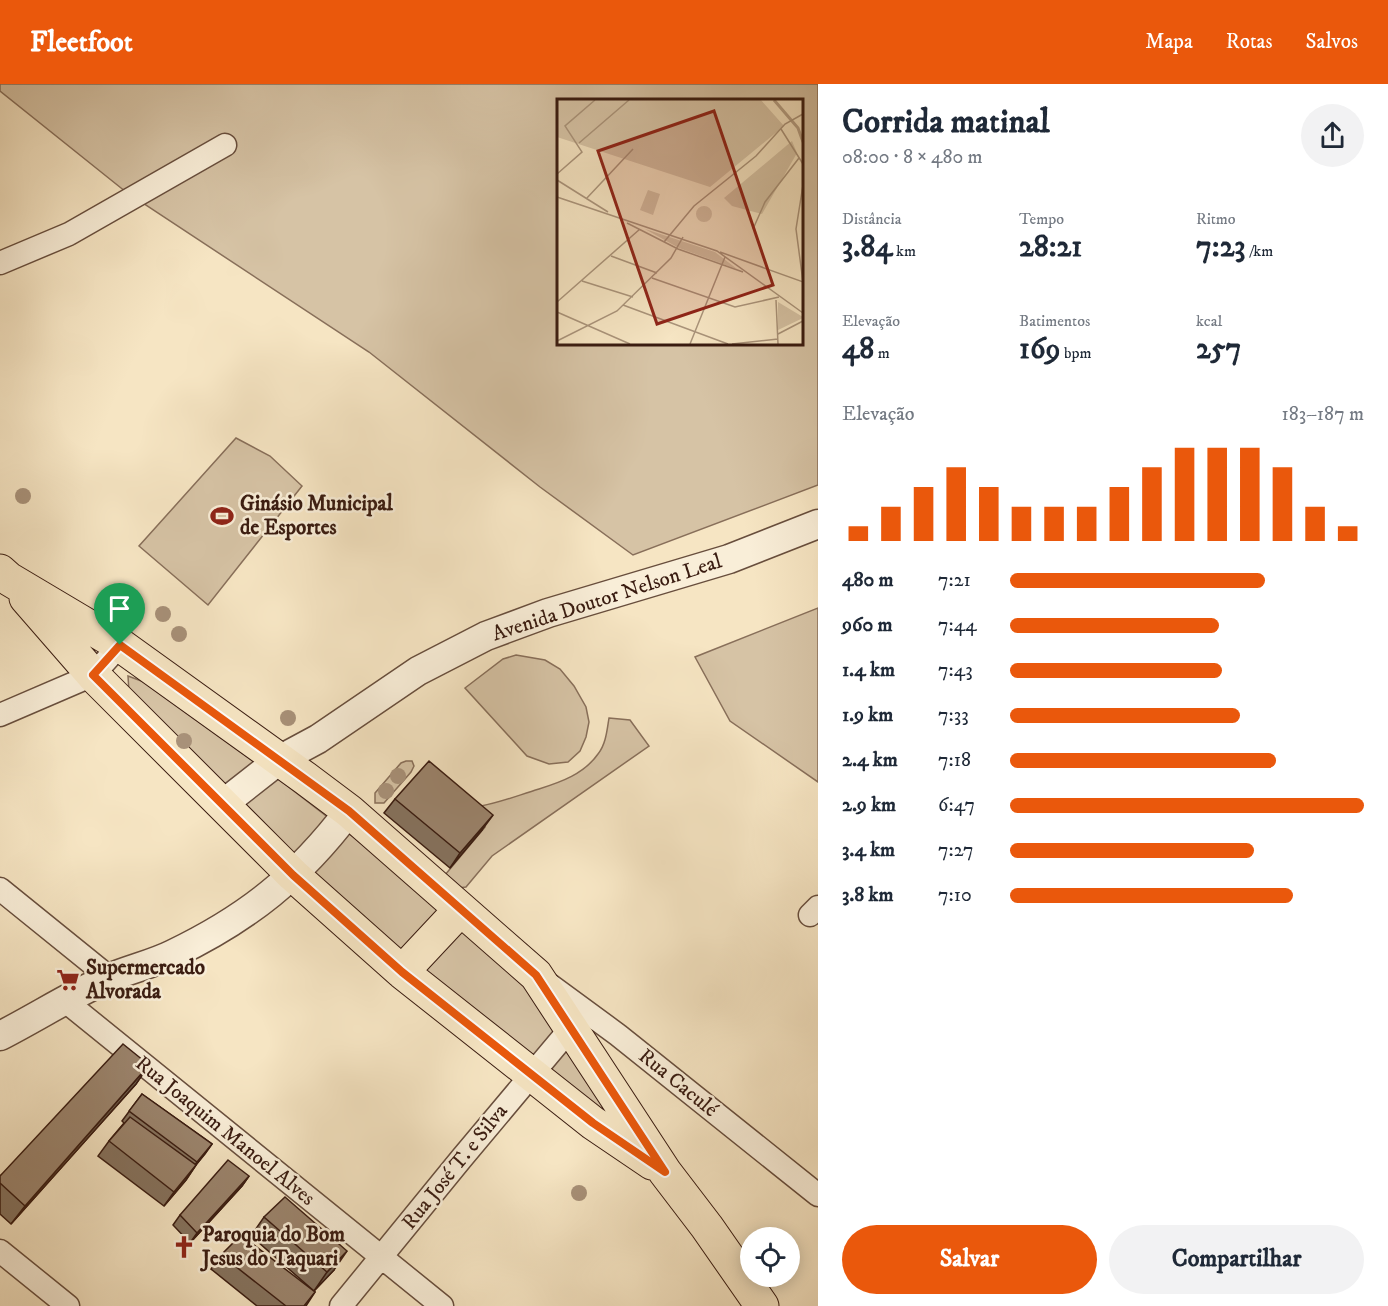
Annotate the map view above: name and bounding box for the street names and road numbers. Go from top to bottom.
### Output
street label: Avenida Doutor Nelson Leal [489,548,726,647]
street label: Rua Caculé [633,1043,723,1123]
street label: Rua Joaquim Manoel Alves [130,1050,320,1212]
street label: Rua José T. e Silva [396,1099,514,1235]

